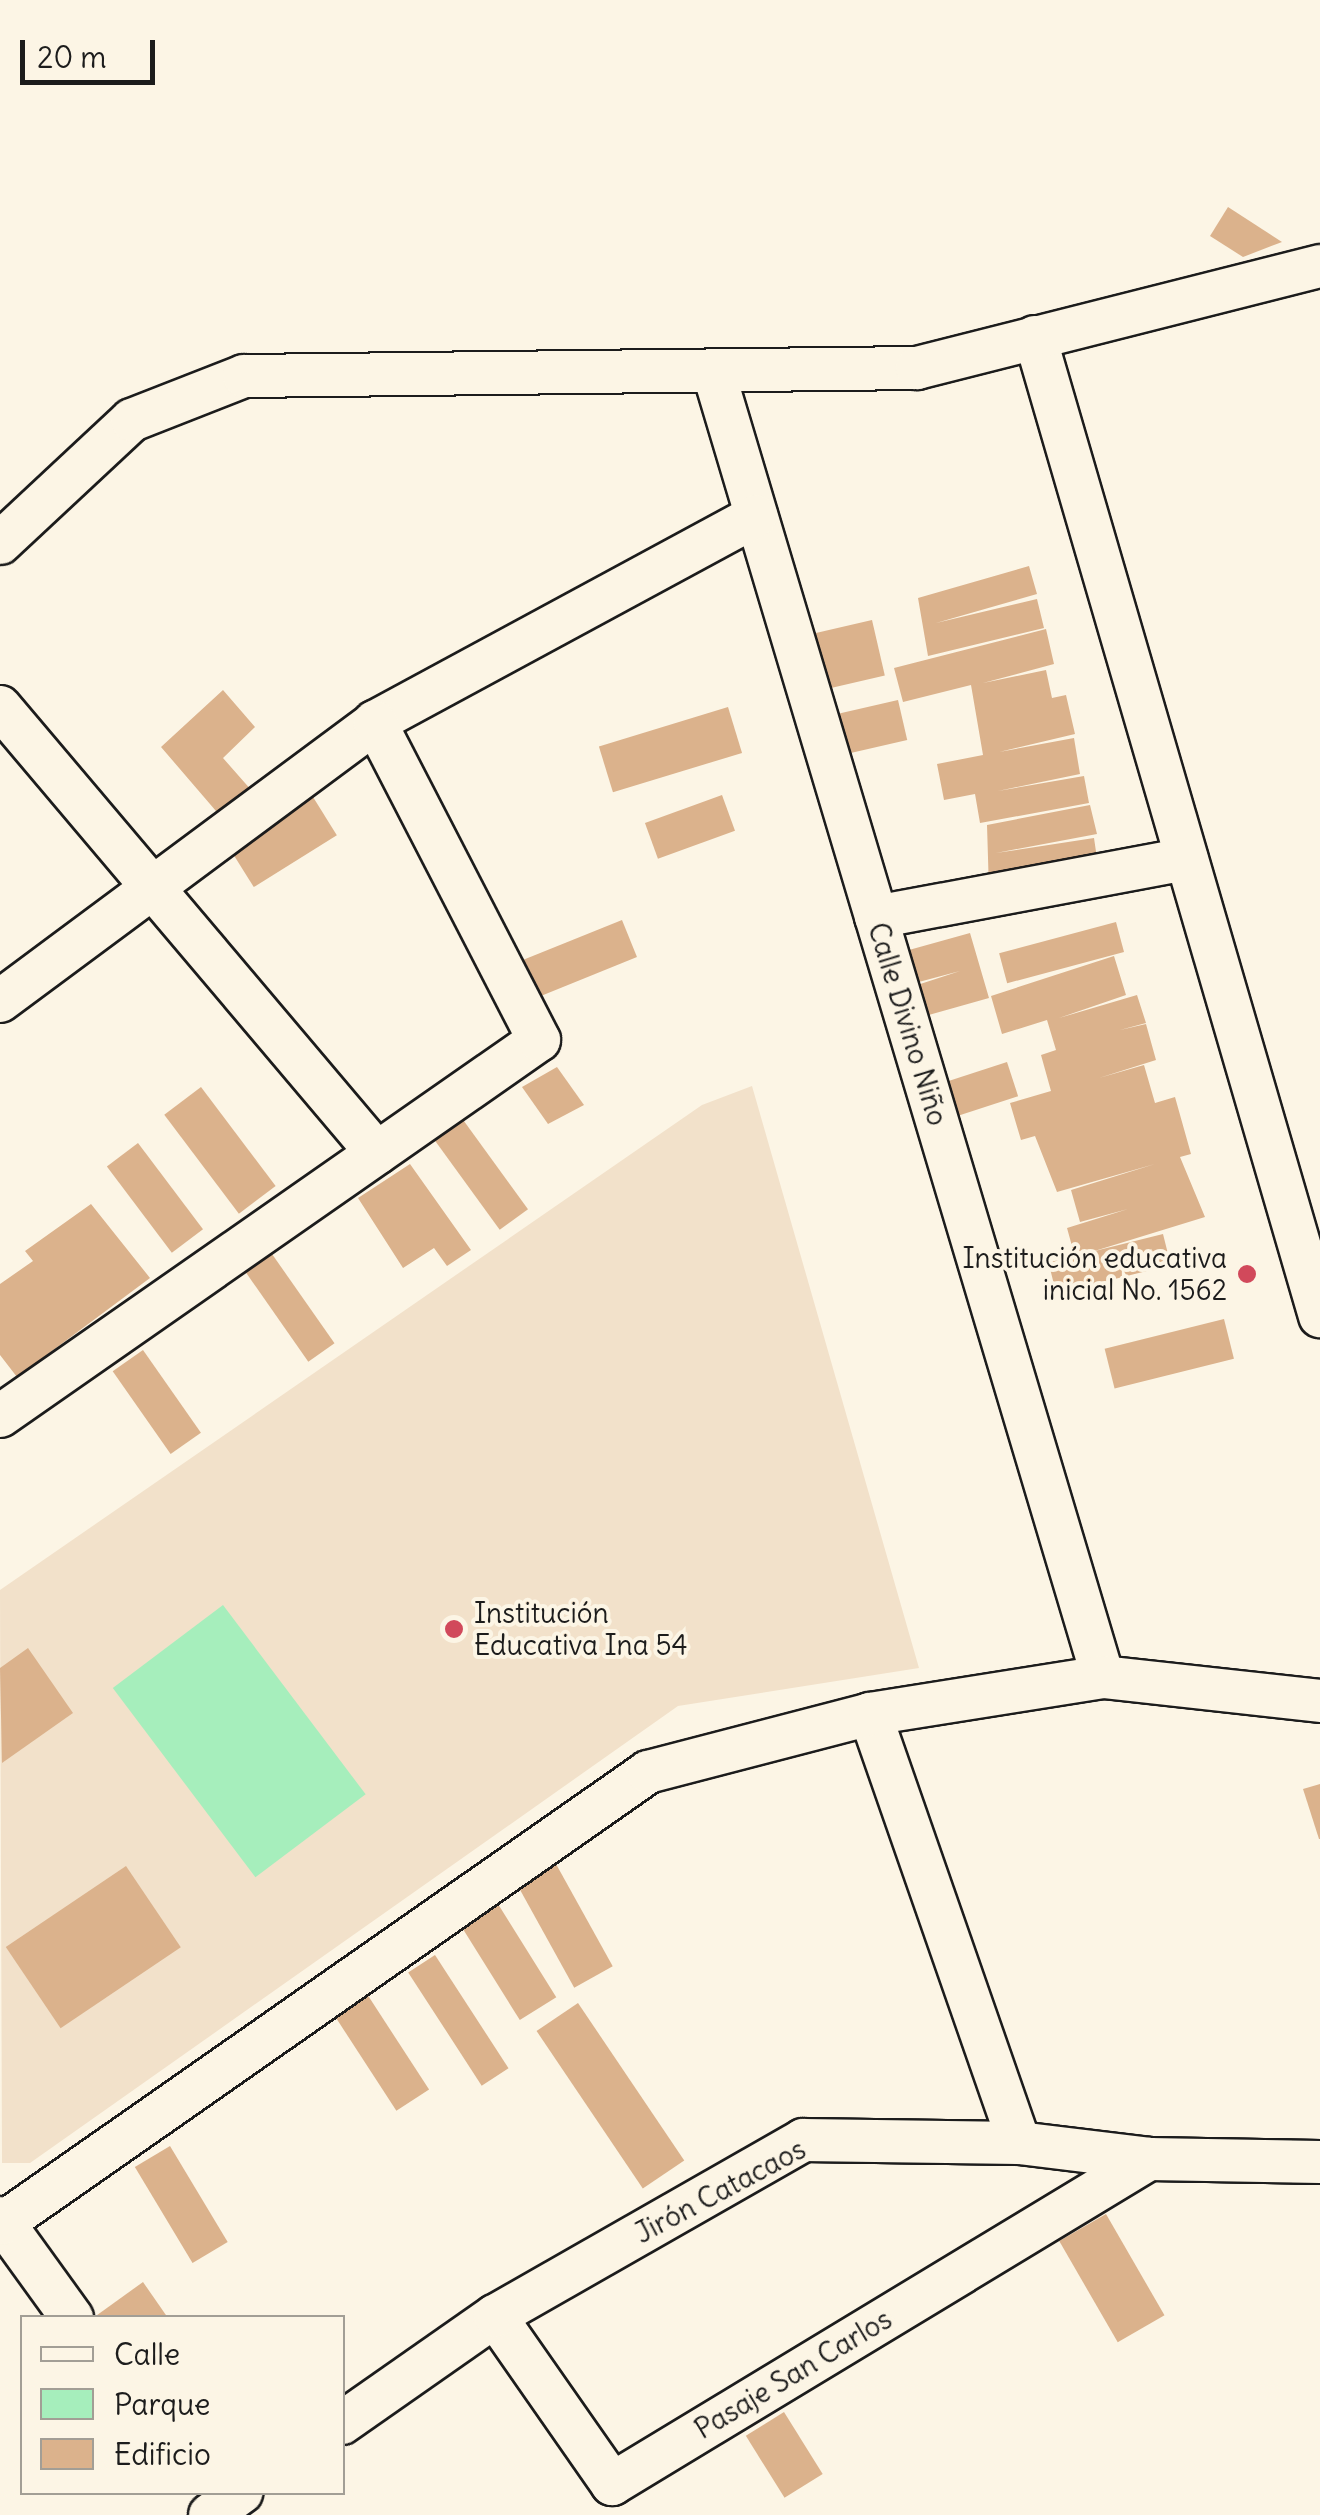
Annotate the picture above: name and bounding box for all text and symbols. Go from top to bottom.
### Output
scale bar [25,20,160,82]
text: 20 m [37,38,107,76]
street label: Calle Divino Niño [861,918,955,1130]
place label: Institución educativa inicial No. 1562 [963,1241,1227,1307]
marker: Institución educativa inicial No. 1562 [1236,1263,1258,1285]
place label: Institución Educativa Ina 54 [474,1596,688,1662]
marker: Institución Educativa Ina 54 [443,1618,465,1640]
street label: Jirón Catacaos [629,2132,811,2250]
street label: Pasaje San Carlos [688,2302,898,2446]
legend [20,2315,345,2495]
text: Calle [114,2335,180,2373]
text: Parque [114,2385,210,2423]
text: Edificio [114,2435,211,2473]

